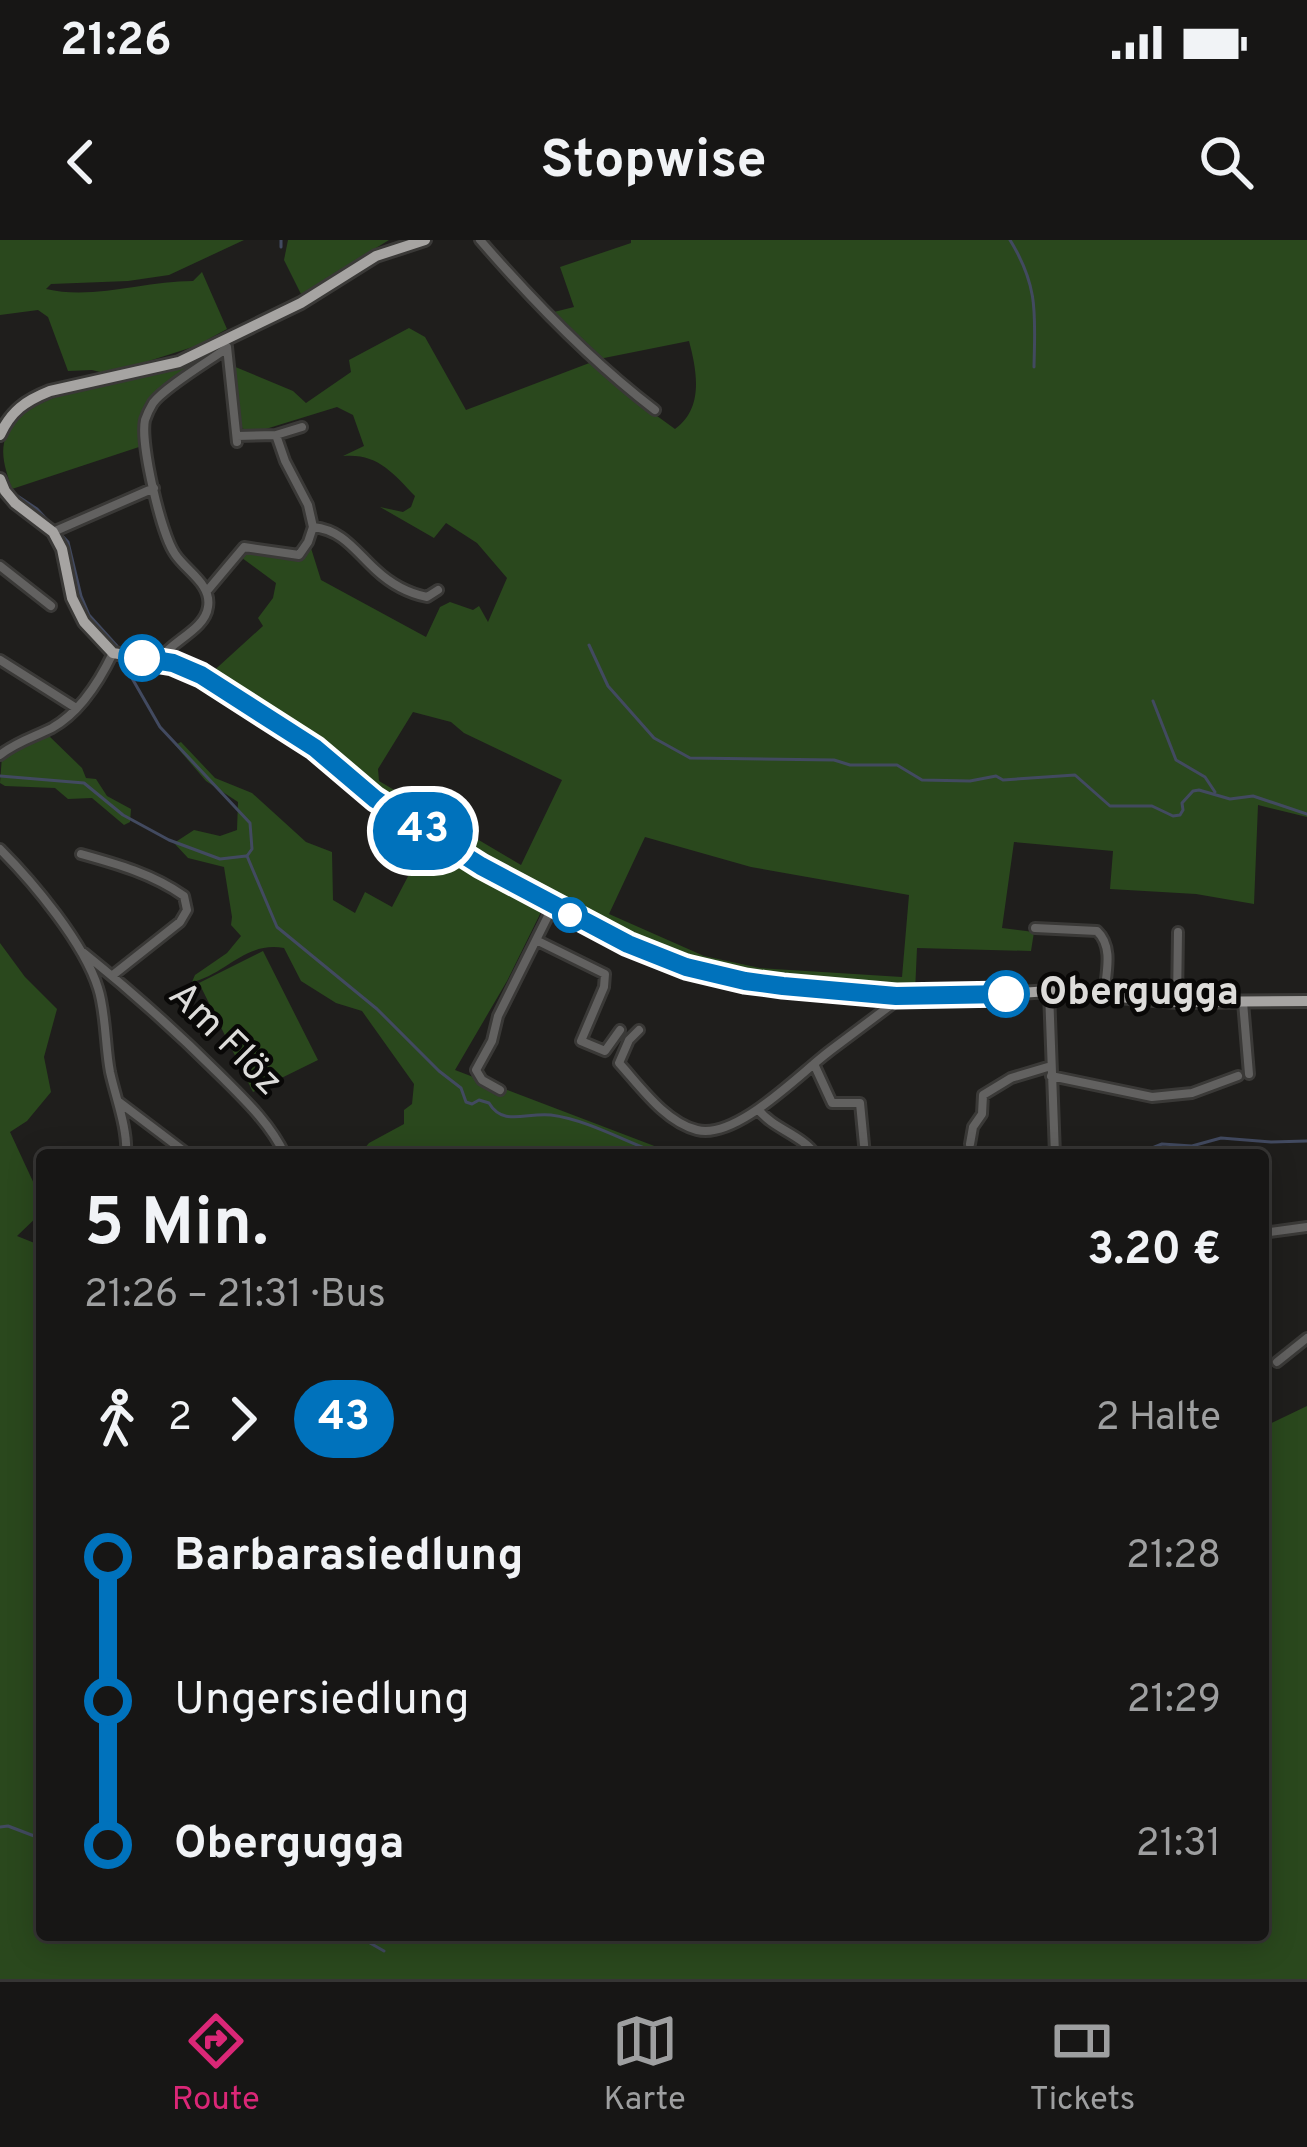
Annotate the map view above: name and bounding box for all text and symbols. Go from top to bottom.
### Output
text: 21:26 [60,14,172,71]
text: Stopwise [540,128,767,197]
icon: back [48,129,114,195]
icon: search [1193,129,1259,195]
unlabelled marker [120,636,164,680]
line badge: 43 [369,792,477,870]
text: 43 [397,804,449,857]
unlabelled marker [554,899,586,931]
place label: Obergugga [1039,970,1239,1019]
marker: Obergugga [984,972,1028,1016]
street label: Am Flöz [157,973,291,1107]
text: 5 Min. [84,1185,269,1268]
text: 3.20 € [1087,1223,1221,1280]
text: 21:26 – 21:31 · Bus [84,1272,386,1321]
icon: walk [84,1386,150,1452]
icon: forward [210,1386,276,1452]
text: 43 [318,1392,370,1445]
text: 2 [168,1395,192,1444]
text: 2 Halte [1096,1395,1221,1444]
text: Barbarasiedlung [174,1529,523,1586]
text: 21:28 [1126,1533,1221,1582]
text: Ungersiedlung [174,1673,469,1730]
text: 21:29 [1127,1677,1221,1726]
text: Obergugga [174,1817,404,1874]
text: 21:31 [1136,1821,1221,1870]
tab: Route [172,2008,260,2122]
tab: Karte [603,2008,686,2122]
tab: Tickets [1029,2008,1135,2122]

